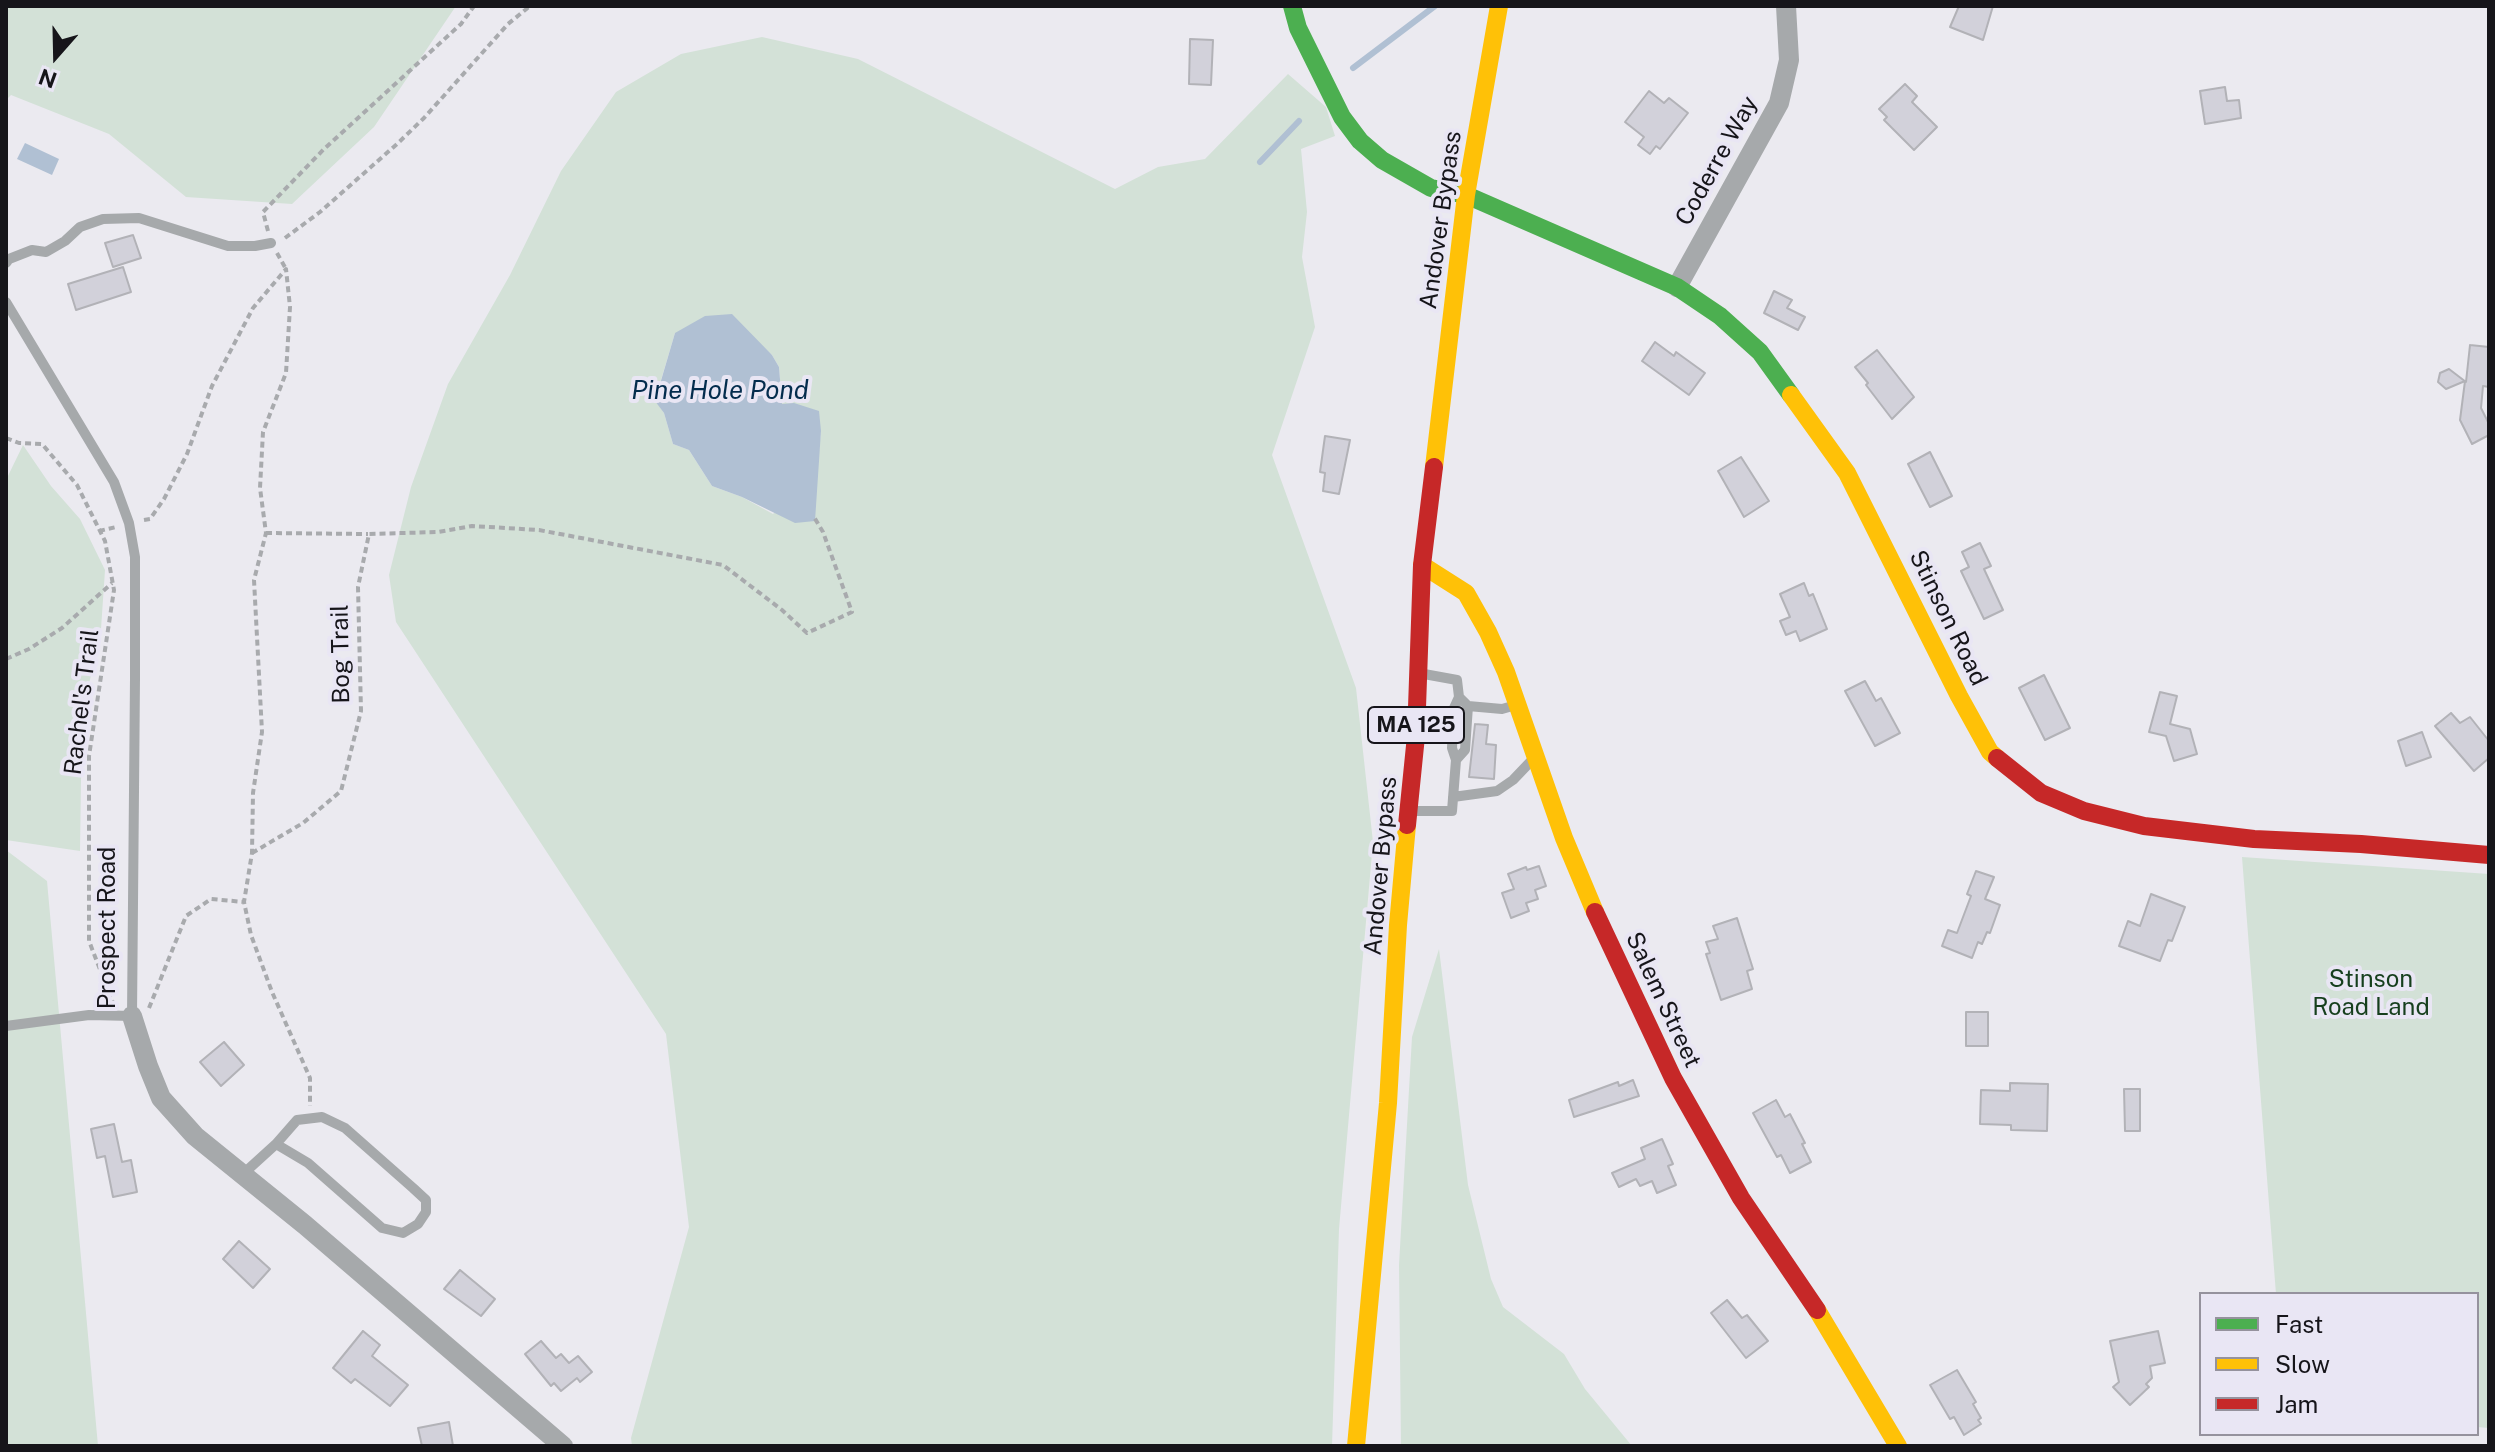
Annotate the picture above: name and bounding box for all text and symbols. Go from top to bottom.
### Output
north arrow [16,16,96,96]
text: N [35,63,60,94]
street label: Coderre Way [1670,91,1764,231]
street label: Andover Bypass [1414,129,1468,311]
water label: Pine Hole Pond [631,375,809,407]
street label: Stinson Road [1903,546,1993,690]
street label: Bog Trail [326,604,356,704]
street label: Rachel's Trail [59,627,105,777]
road number: MA 125 [1368,707,1464,743]
street label: Andover Bypass [1359,775,1403,957]
street label: Prospect Road [94,847,122,1009]
street label: Salem Street [1619,928,1707,1072]
park label: Stinson Road Land [2312,966,2430,1022]
legend [2199,1292,2479,1436]
text: Fast [2275,1310,2323,1338]
text: Slow [2275,1350,2330,1378]
text: Jam [2275,1390,2318,1418]

